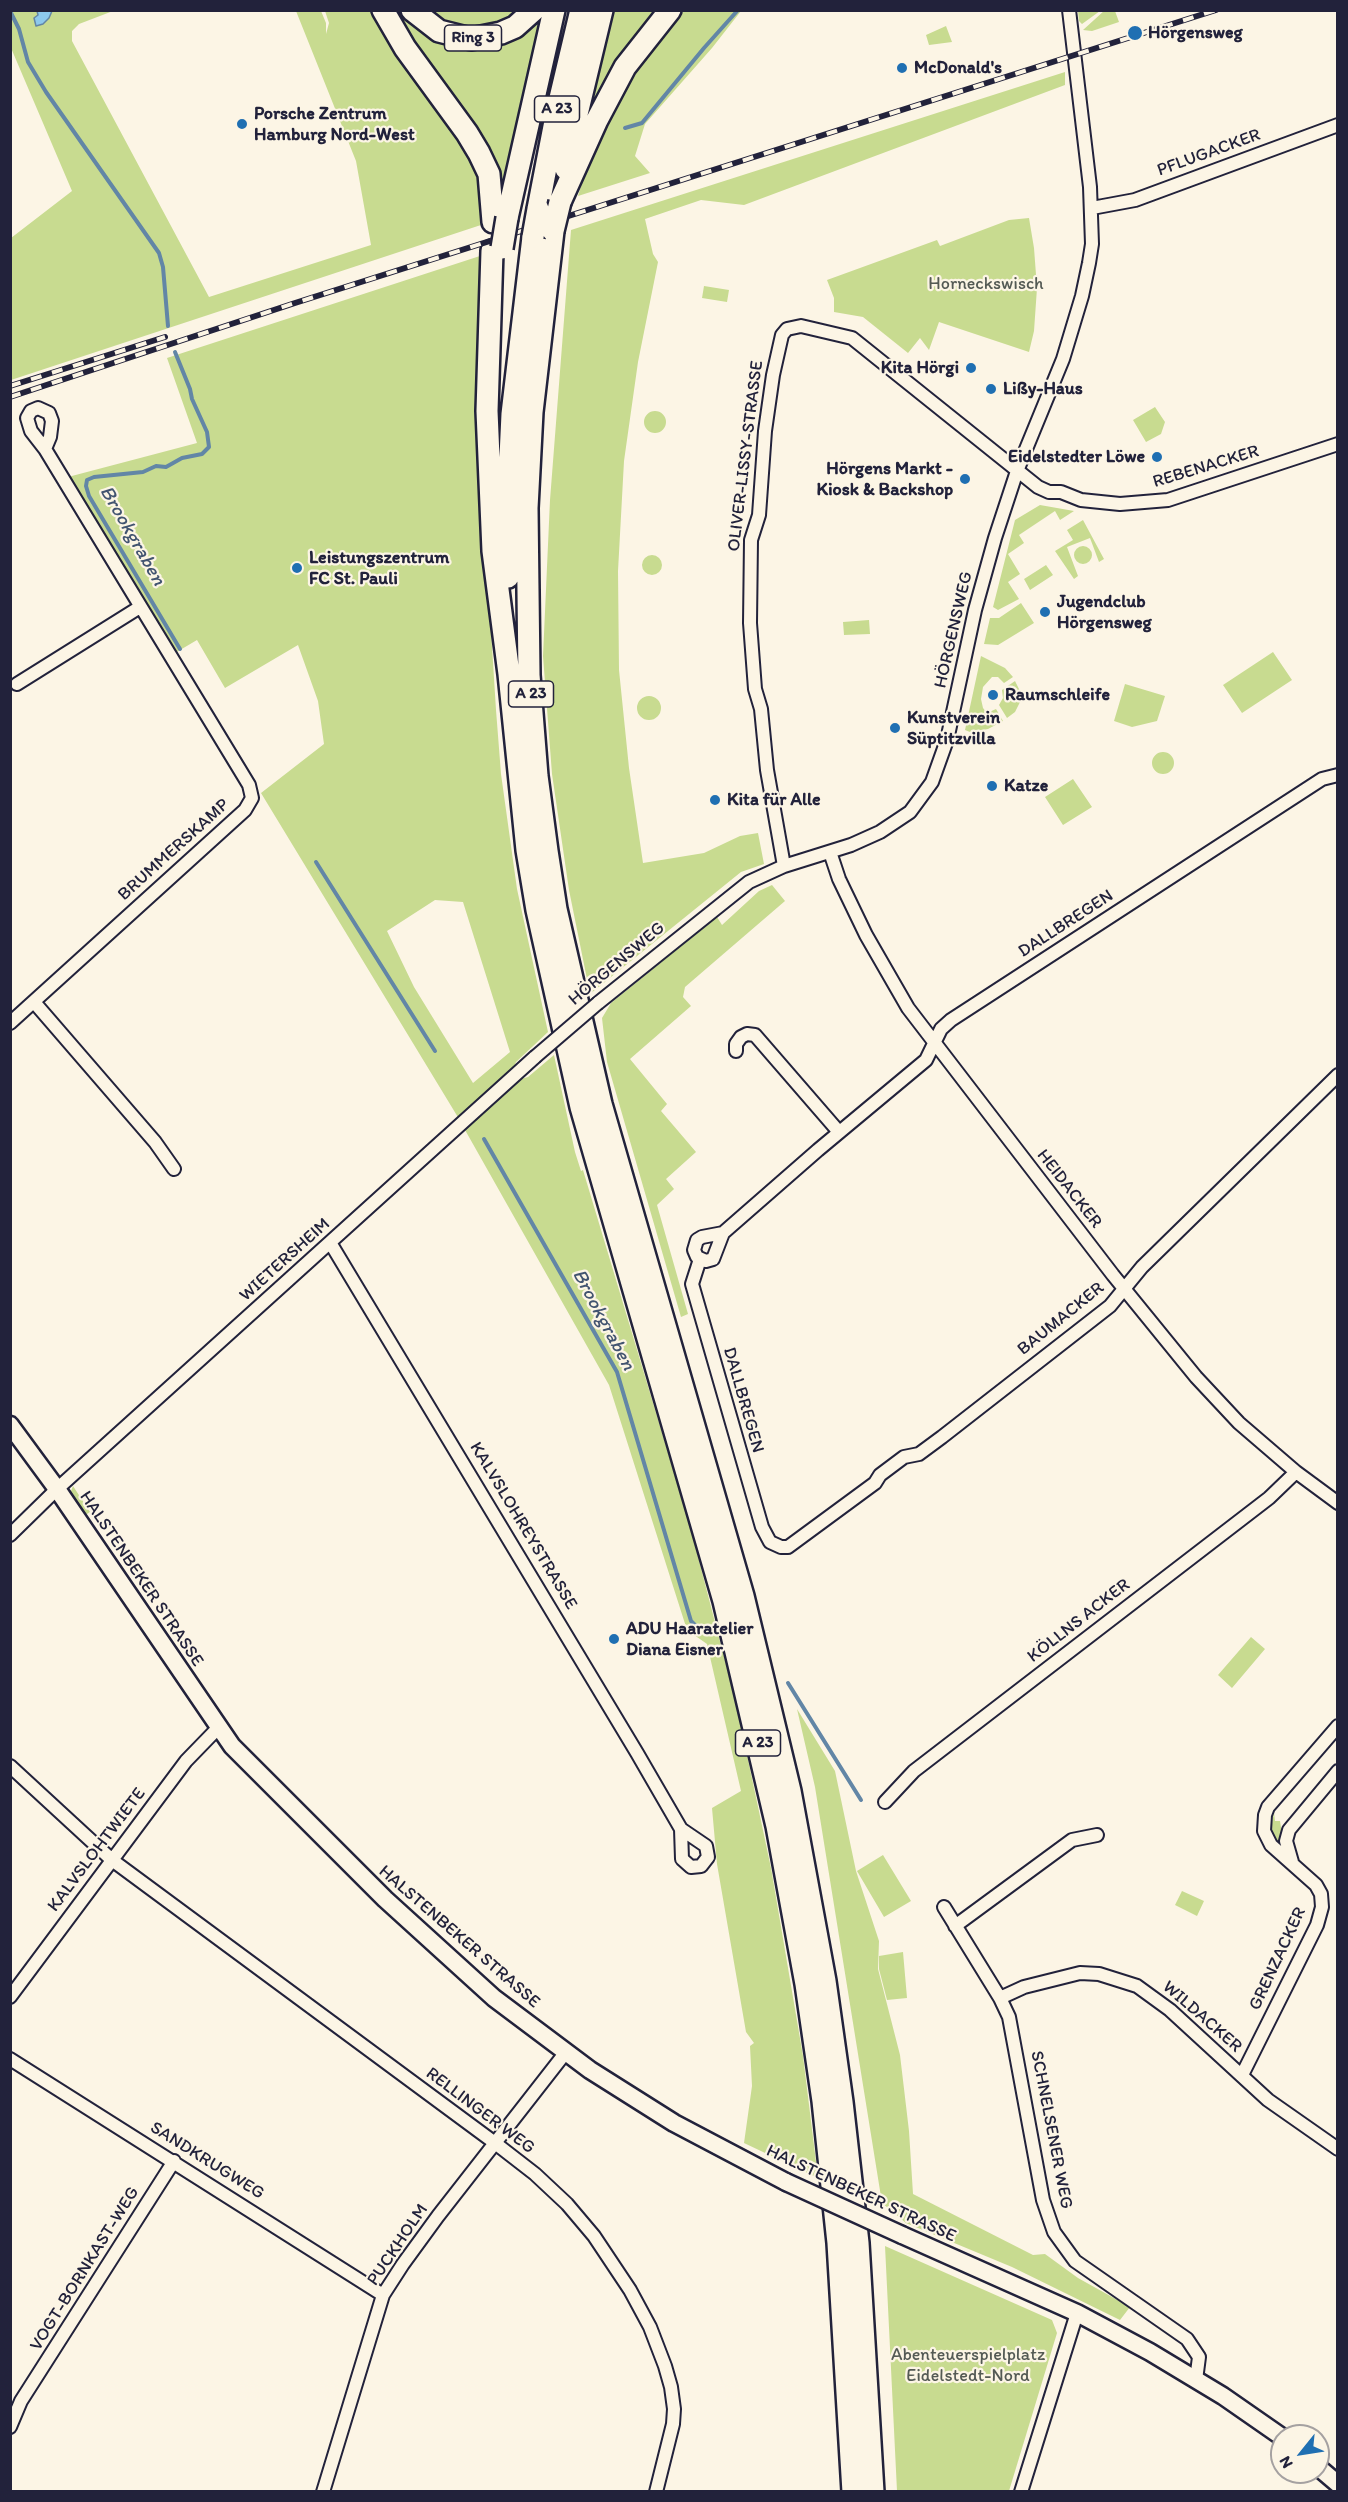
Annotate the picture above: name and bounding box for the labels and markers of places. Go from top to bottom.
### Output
place label: Hörgensweg [1148,22,1243,44]
marker: Hörgensweg [1126,24,1144,42]
place label: McDonald's [914,57,1002,79]
marker: McDonald's [895,61,909,75]
place label: Porsche Zentrum Hamburg Nord-West [254,103,415,146]
marker: Porsche Zentrum Hamburg Nord-West [235,117,249,131]
place label: Kita Hörgi [881,357,959,379]
marker: Kita Hörgi [964,361,978,375]
place label: Lißy-Haus [1003,378,1083,400]
marker: Lißy-Haus [984,382,998,396]
place label: Eidelstedter Löwe [1008,446,1145,468]
marker: Eidelstedter Löwe [1150,450,1164,464]
place label: Hörgens Markt - Kiosk & Backshop [816,458,953,500]
marker: Hörgens Markt - Kiosk & Backshop [958,472,972,486]
place label: Leistungszentrum FC St. Pauli [309,547,449,590]
marker: Leistungszentrum FC St. Pauli [290,561,304,575]
place label: Jugendclub Hörgensweg [1057,591,1152,634]
marker: Jugendclub Hörgensweg [1038,605,1052,619]
place label: Raumschleife [1005,684,1110,706]
marker: Raumschleife [986,688,1000,702]
place label: Kunstverein Süptitzvilla [907,707,1000,750]
marker: Kunstverein Süptitzvilla [888,721,902,735]
place label: Katze [1004,775,1048,797]
marker: Katze [985,779,999,793]
place label: Kita für Alle [727,789,821,811]
marker: Kita für Alle [708,793,722,807]
place label: ADU Haaratelier Diana Eisner [626,1618,753,1660]
marker: ADU Haaratelier Diana Eisner [607,1632,621,1646]

